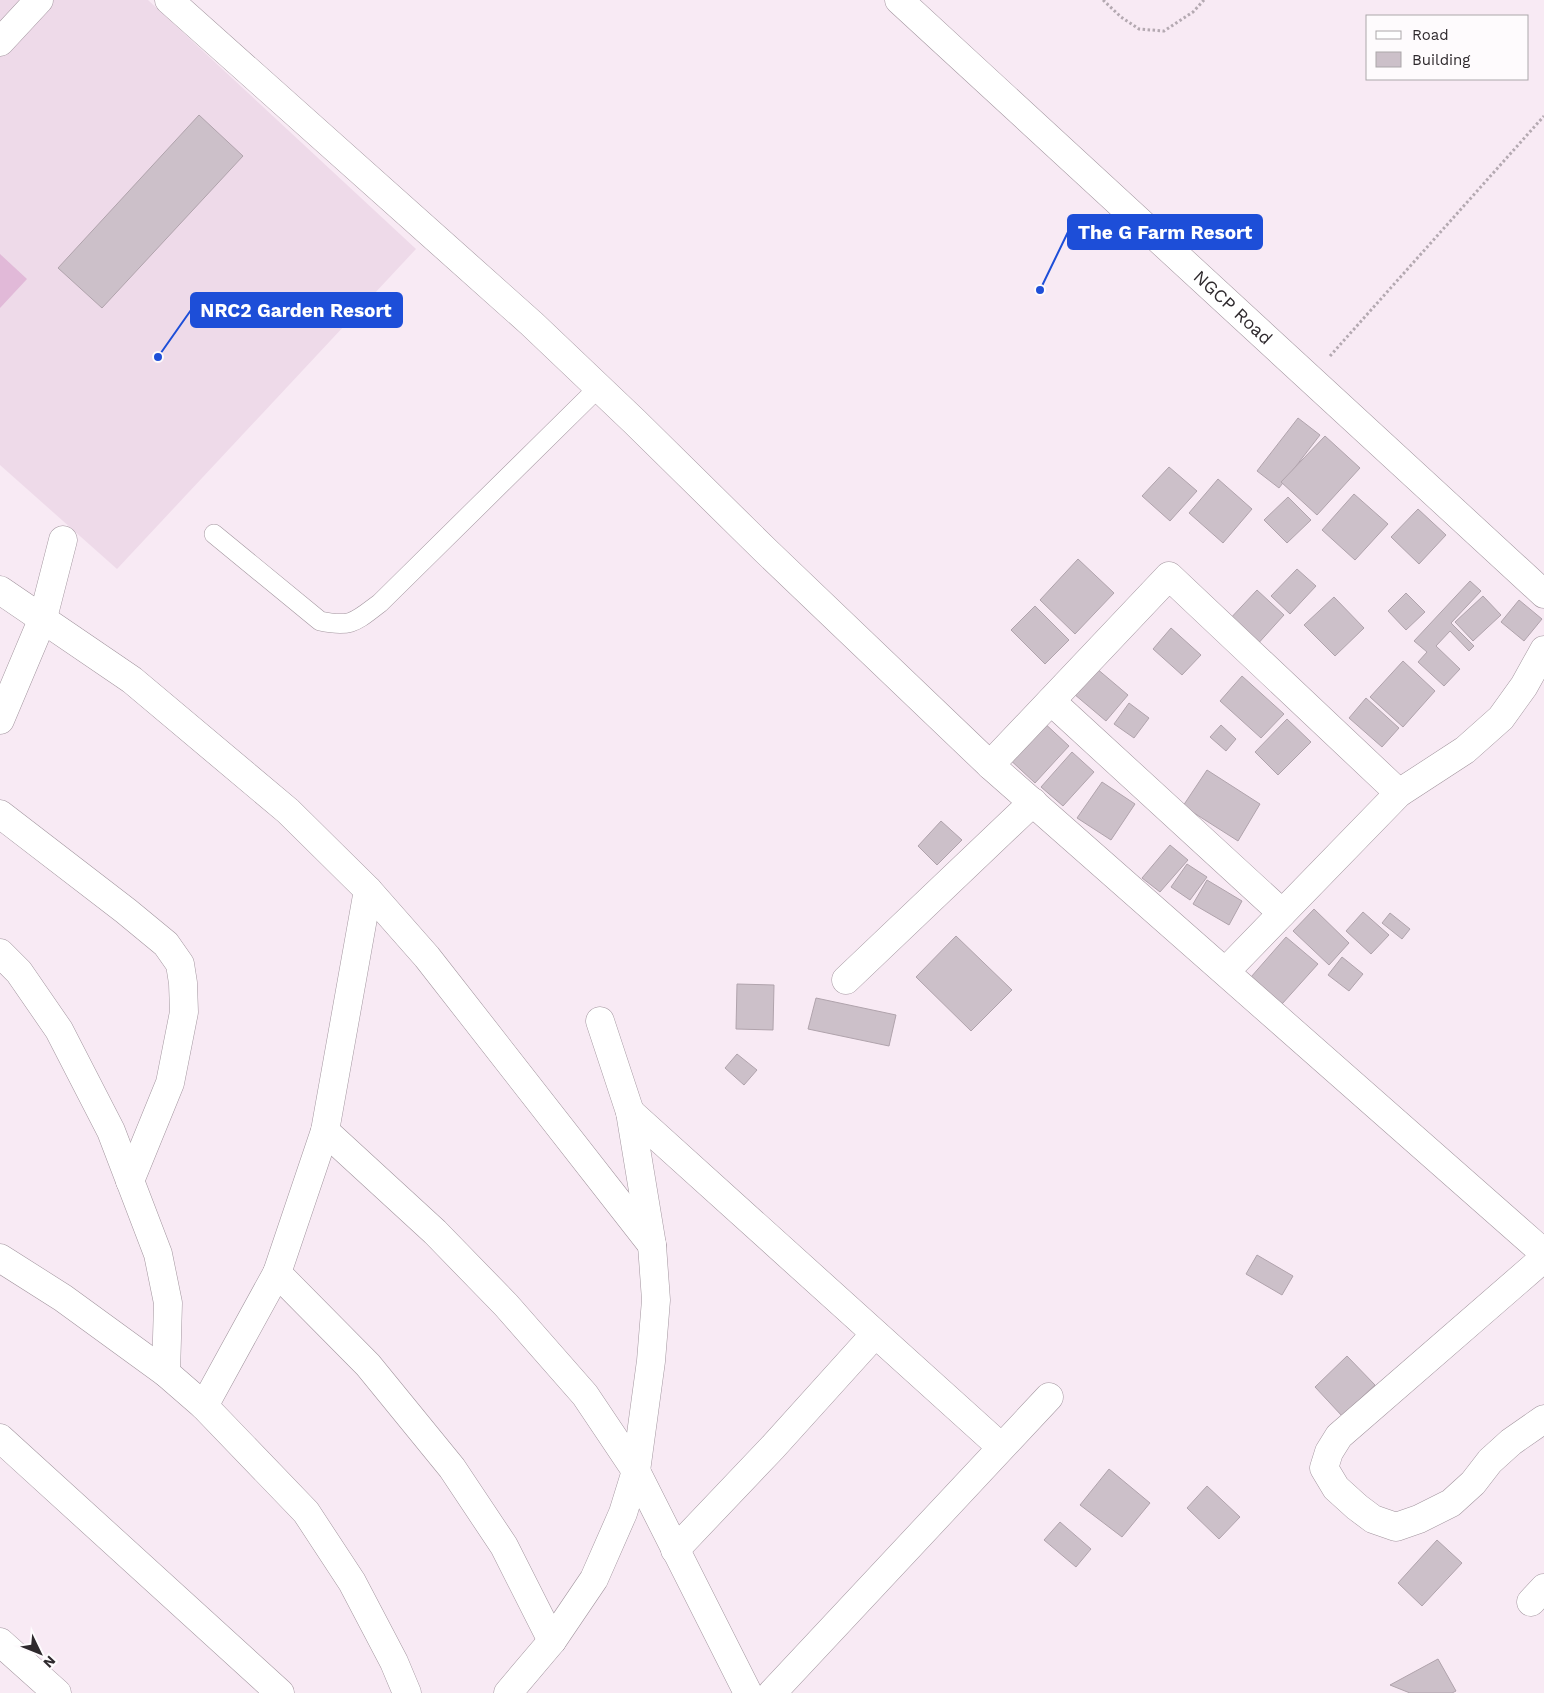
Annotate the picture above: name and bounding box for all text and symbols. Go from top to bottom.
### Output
legend [1366,15,1529,80]
text: Road [1412,26,1449,44]
text: Building [1412,51,1470,69]
callout: The G Farm Resort [1068,215,1262,249]
text: The G Farm Resort [1078,221,1253,244]
street label: NGCP Road [1190,266,1277,349]
callout: NRC2 Garden Resort [191,293,402,327]
text: NRC2 Garden Resort [200,299,392,322]
north arrow [15,1628,65,1678]
text: N [40,1653,59,1671]

